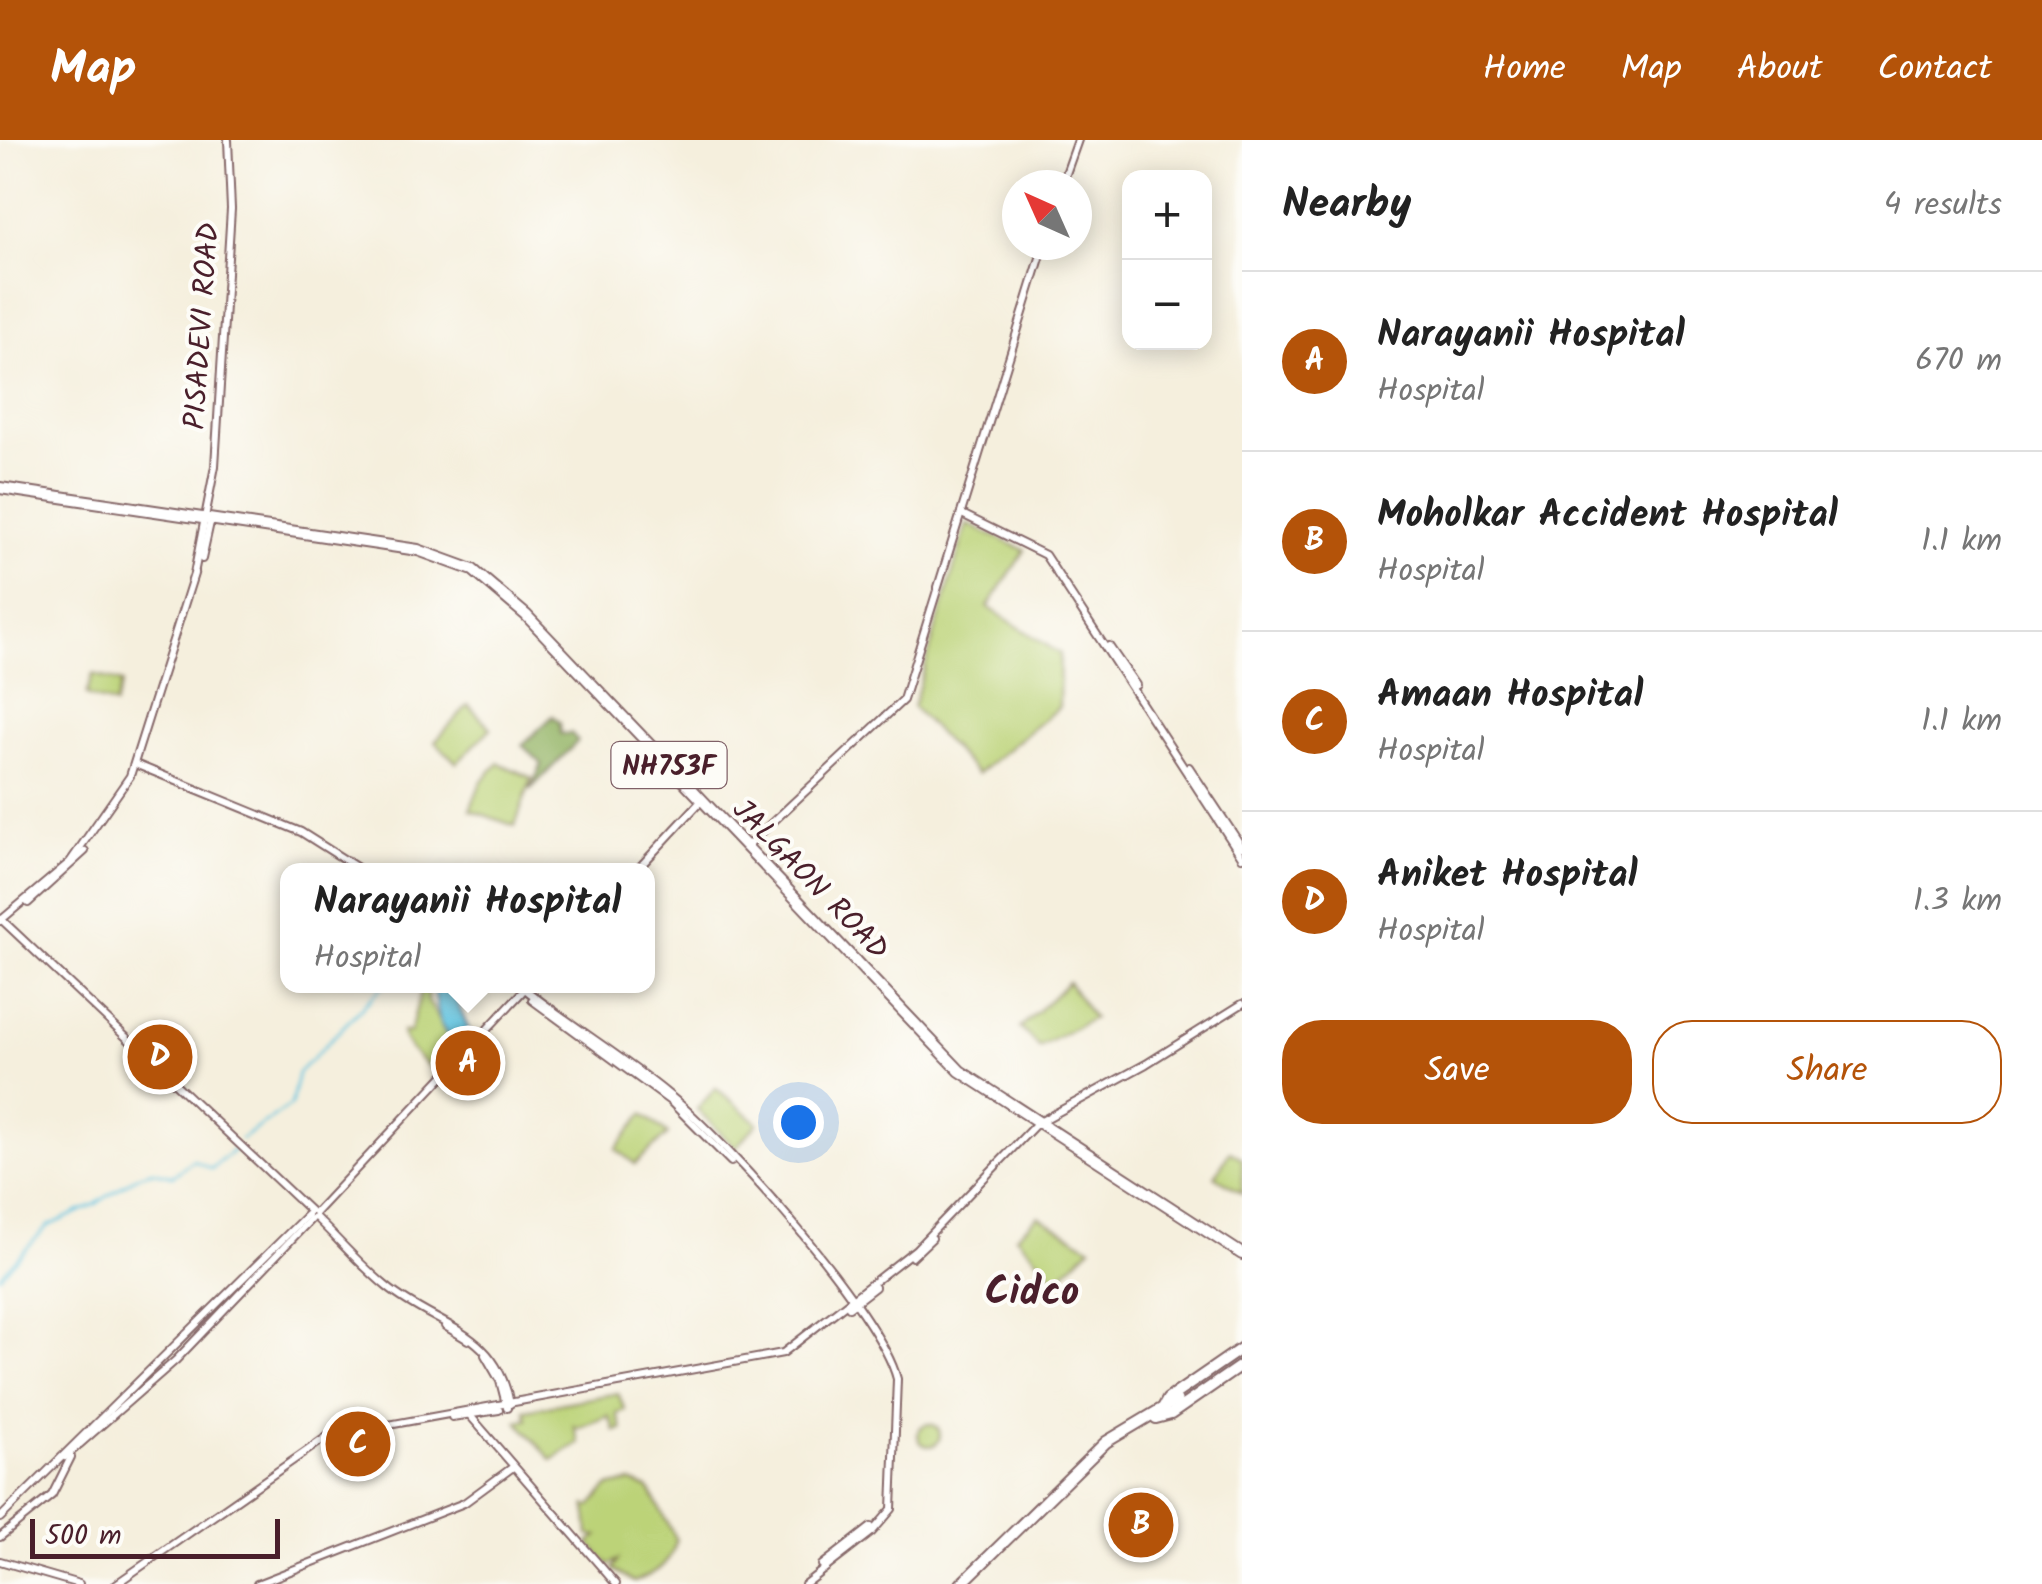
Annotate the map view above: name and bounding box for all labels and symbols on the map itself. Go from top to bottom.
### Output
north arrow [1002,170,1092,260]
street label: PISADEVI ROAD [172,221,234,431]
road number: NH753F [612,742,726,788]
street label: JALGAON ROAD [720,788,900,972]
pin: D [128,1020,192,1094]
pin: A [436,1026,500,1100]
your location [773,1097,824,1148]
district label: Cidco [985,1261,1079,1325]
pin: C [326,1406,390,1482]
pin: B [1108,1488,1174,1562]
scale bar [30,1514,280,1558]

